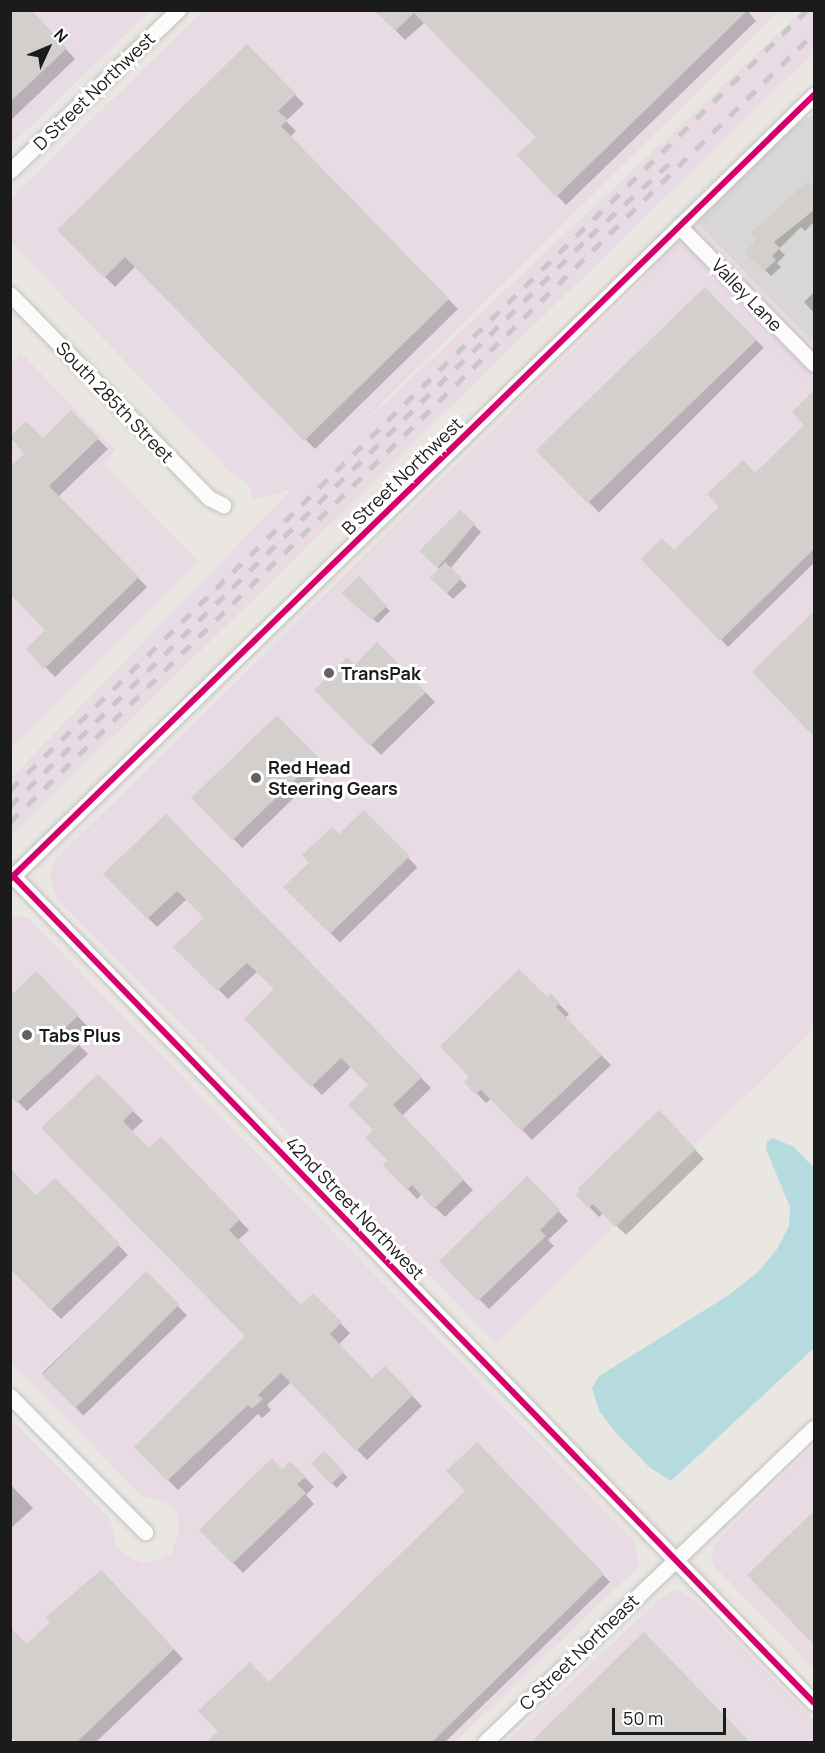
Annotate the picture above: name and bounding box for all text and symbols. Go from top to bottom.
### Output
north arrow [18,18,78,78]
street label: D Street Northwest [29,28,159,154]
street label: Valley Lane [707,254,787,336]
street label: South 285th Street [52,337,178,467]
street label: B Street Northwest [337,413,467,539]
place label: TransPak [341,662,421,684]
marker: TransPak [322,666,336,680]
place label: Red Head Steering Gears [268,757,398,800]
marker: Red Head Steering Gears [249,771,263,785]
place label: Tabs Plus [39,1024,121,1046]
marker: Tabs Plus [20,1028,34,1042]
street label: 42nd Street Northwest [281,1132,429,1284]
street label: C Street Northeast [515,1590,643,1714]
scale bar [615,1696,729,1734]
text: 50 m [623,1706,663,1730]

